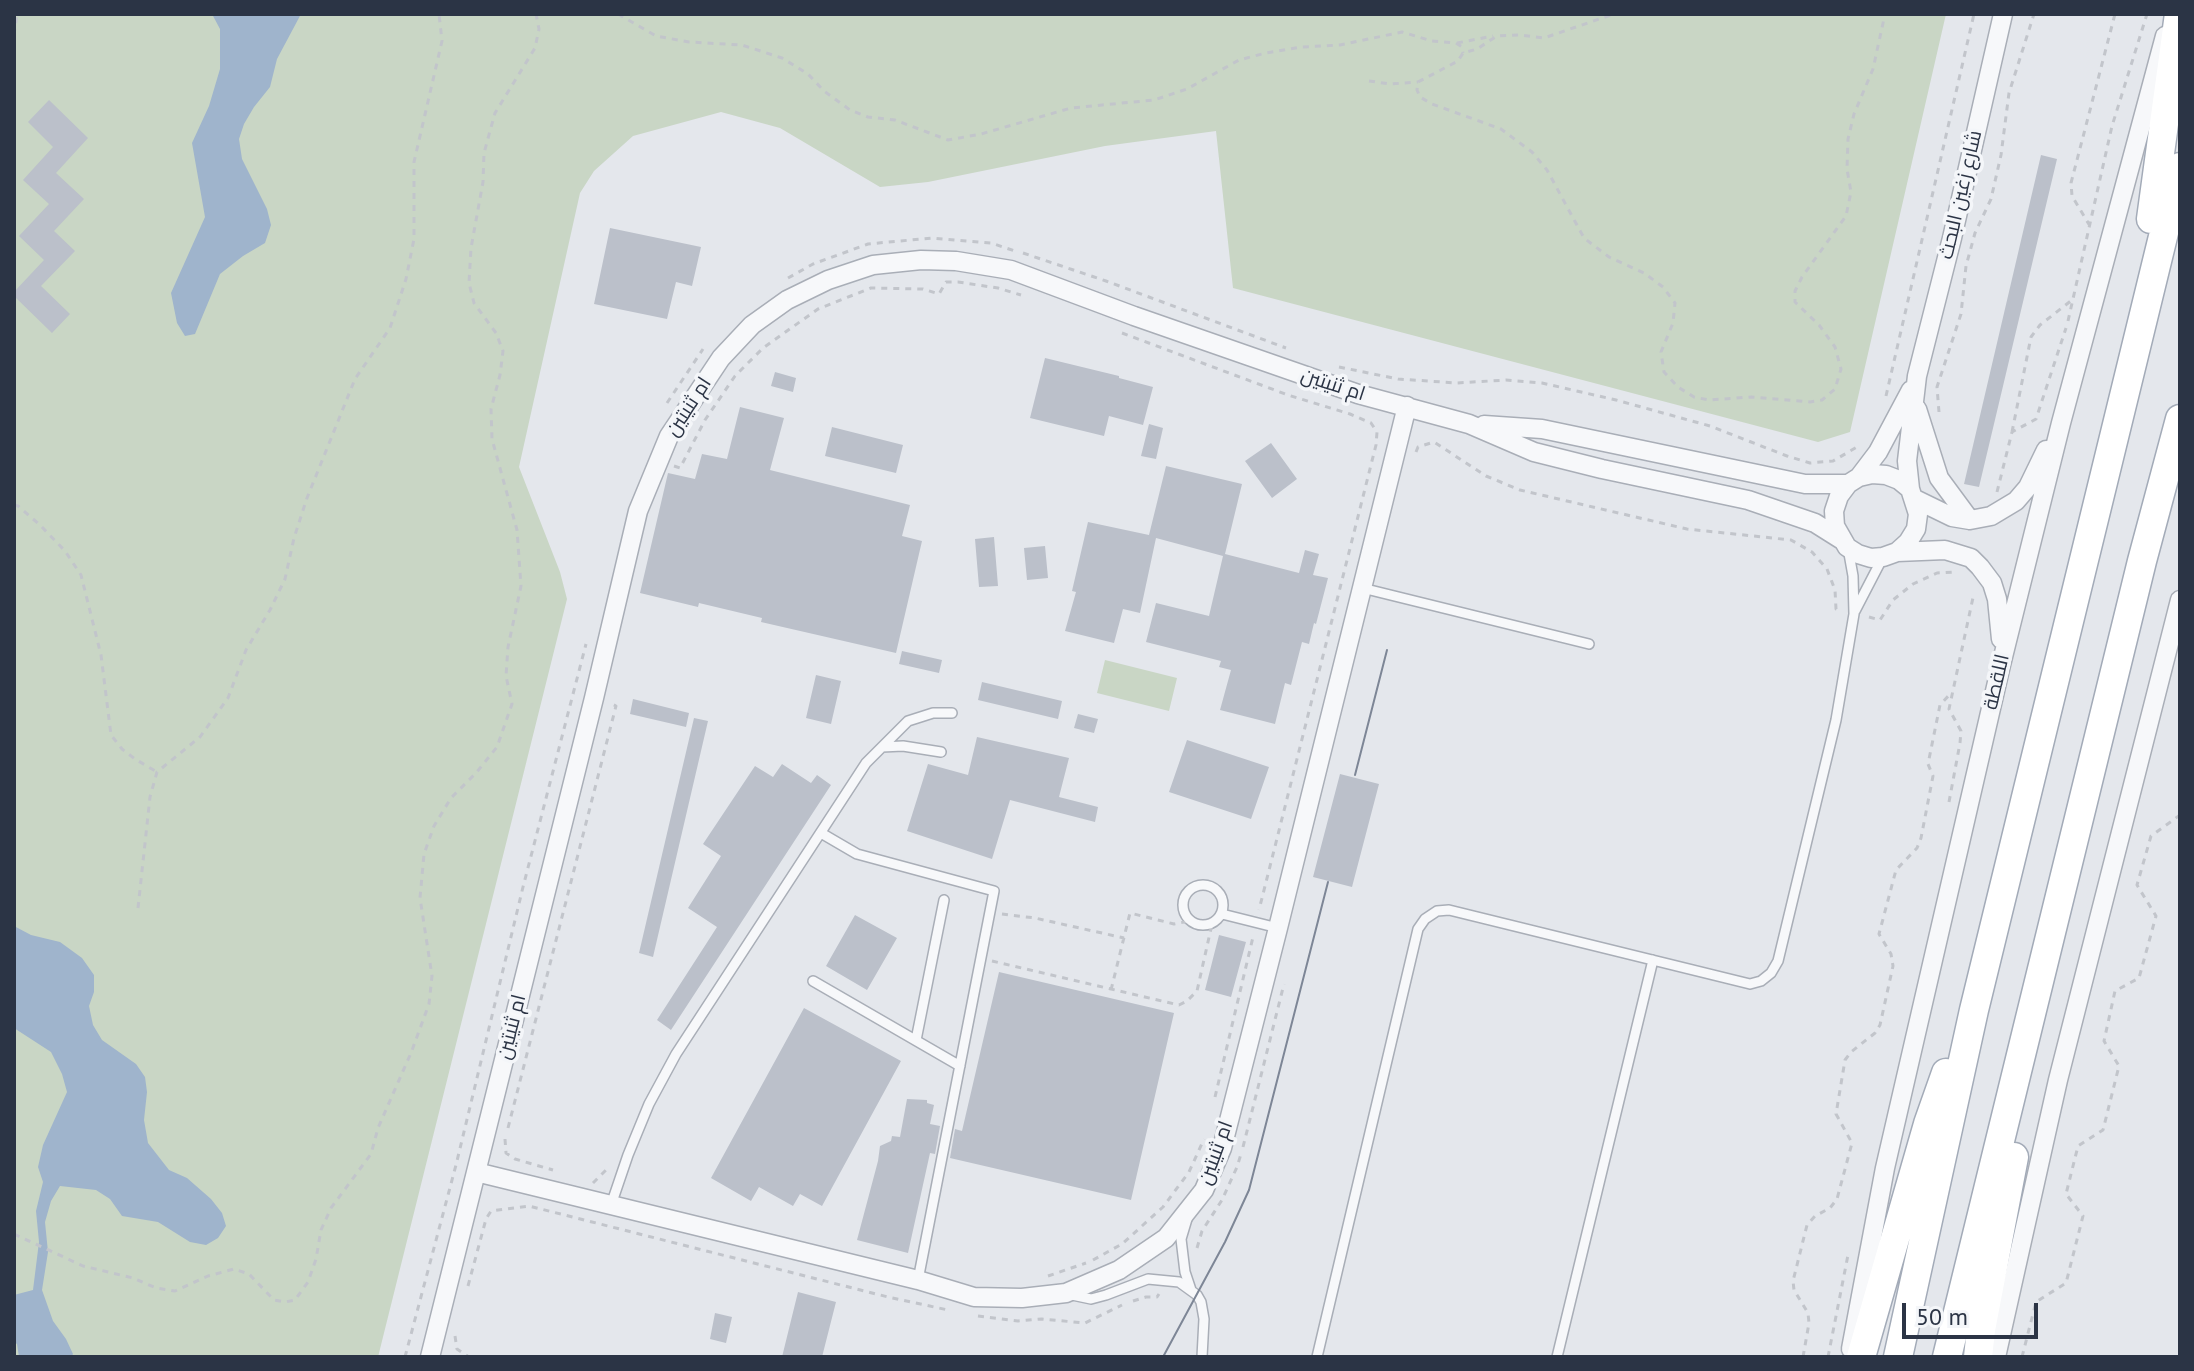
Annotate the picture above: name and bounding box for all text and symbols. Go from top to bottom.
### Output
street label: شارع زغين البحث [1935,128,1987,262]
street label: ام ثنيتين [1298,363,1368,407]
street label: ام ثنيتين [661,373,717,441]
street label: اللقطة [1979,652,2015,712]
street label: ام ثنيتين [492,992,532,1062]
street label: ام ثنيتين [1193,1118,1239,1188]
scale bar [1906,1287,2042,1337]
text: 50 m [1916,1301,1968,1332]

